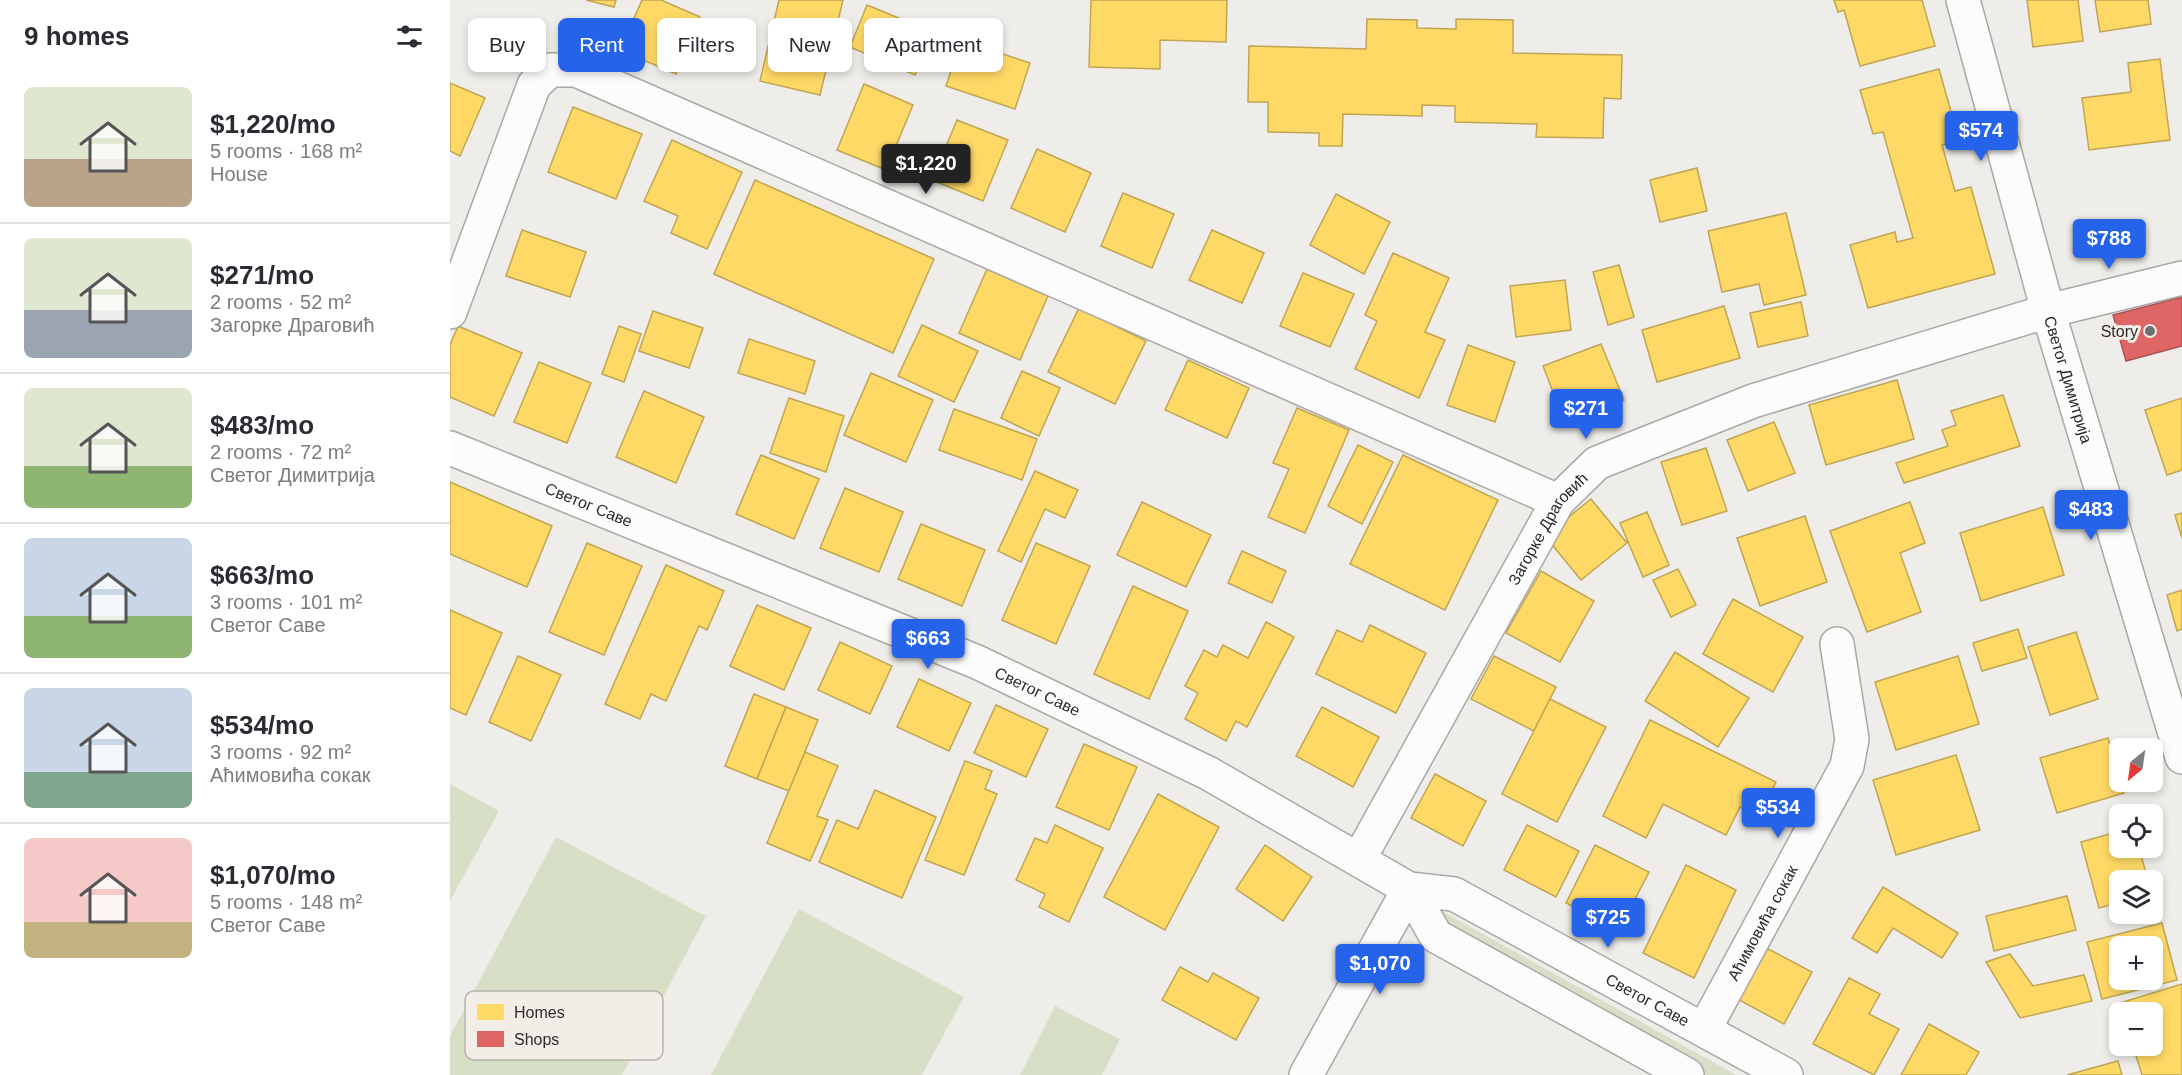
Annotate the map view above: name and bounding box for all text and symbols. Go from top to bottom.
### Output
chip: Buy [468,18,546,72]
chip: Rent [558,18,645,72]
chip: Filters [657,18,756,72]
chip: New [768,18,852,72]
chip: Apartment [864,18,1003,72]
icon: filters [393,20,426,53]
text: 9 homes [24,21,130,51]
text: $1,220/mo [210,109,336,139]
icon: home [72,111,144,183]
pin: $574 [1945,111,2017,162]
text: $574 [1959,119,2003,141]
text: 5 rooms · 168 m² [210,140,362,162]
pin: $1,220 [877,144,975,195]
text: $1,220 [895,152,957,174]
text: House [210,163,268,185]
pin: $788 [2073,219,2145,270]
text: $788 [2087,227,2131,249]
text: $271/mo [210,260,314,290]
icon: home [72,262,144,334]
text: 2 rooms · 52 m² [210,291,351,313]
text: Загорке Драговић [210,314,375,336]
street label: Светог Димитрија [2041,314,2096,445]
place label: Story [2101,323,2138,340]
marker: Story [2143,324,2157,338]
pin: $271 [1550,389,1622,440]
text: $271 [1564,397,1608,419]
text: $483/mo [210,410,314,440]
icon: home [72,412,144,484]
text: 2 rooms · 72 m² [210,441,351,463]
text: Светог Димитрија [210,464,375,486]
street label: Загорке Драговић [1505,469,1591,588]
street label: Светог Саве [543,479,635,530]
pin: $483 [2055,490,2127,541]
text: $483 [2069,498,2113,520]
text: $663/mo [210,560,314,590]
icon: home [72,562,144,634]
text: 3 rooms · 101 m² [210,591,362,613]
text: Светог Саве [210,614,326,636]
pin: $663 [892,619,964,670]
text: $663 [906,627,950,649]
street label: Светог Саве [992,663,1083,719]
text: $534/mo [210,710,314,740]
icon: home [72,712,144,784]
north arrow [2109,738,2163,792]
map controls [2109,738,2163,1056]
text: 3 rooms · 92 m² [210,741,351,763]
text: Аћимовића сокак [210,764,371,786]
pin: $534 [1742,788,1814,839]
text: $534 [1756,796,1800,818]
button: locate [2109,804,2163,858]
text: $1,070/mo [210,860,336,890]
street label: Аћимовића сокак [1724,861,1801,983]
icon: home [72,862,144,934]
button: layers [2109,870,2163,924]
text: 5 rooms · 148 m² [210,891,362,913]
pin: $725 [1572,898,1644,949]
text: $725 [1586,906,1630,928]
text: Светог Саве [210,914,326,936]
button: + [2109,936,2163,990]
pin: $1,070 [1331,944,1429,995]
text: $1,070 [1349,952,1411,974]
street label: Светог Саве [1603,970,1692,1029]
legend [465,991,663,1060]
button: − [2109,1002,2163,1056]
text: Homes [514,1004,565,1021]
text: Shops [514,1031,559,1048]

